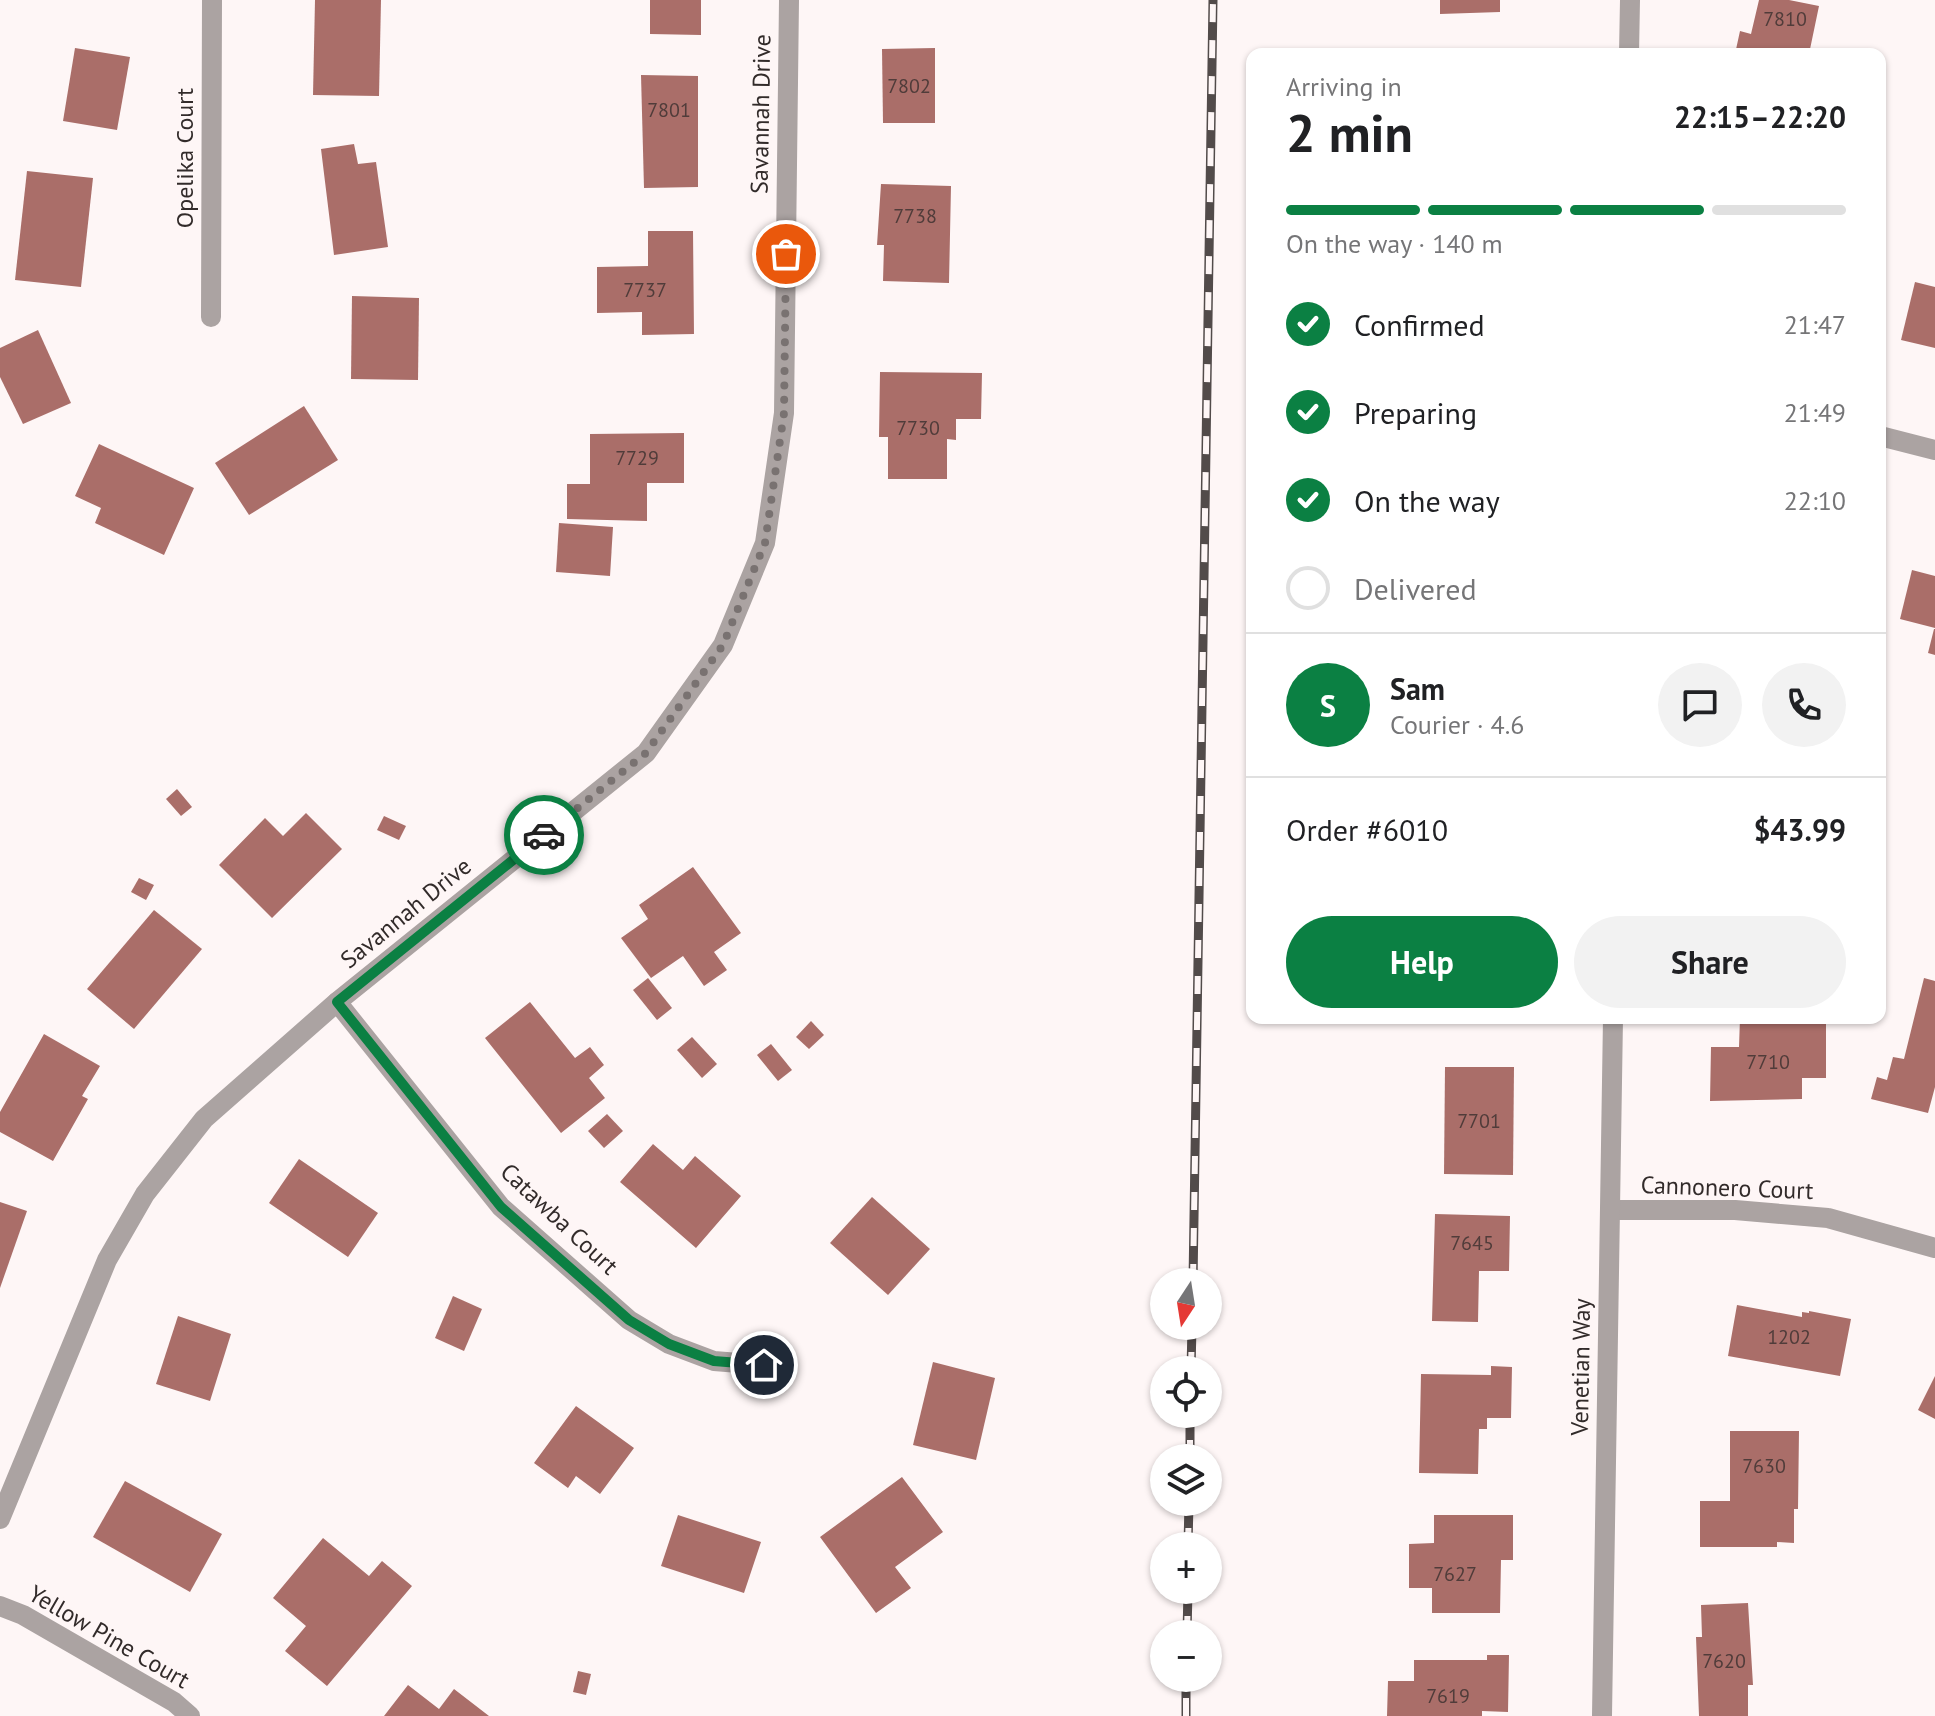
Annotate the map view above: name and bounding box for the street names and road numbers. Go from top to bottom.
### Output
street label: Savannah Drive [744,34,777,194]
street label: Opelika Court [169,88,200,228]
street label: Savannah Drive [334,850,477,975]
street label: Catawba Court [494,1156,625,1281]
street label: Cannonero Court [1640,1169,1814,1206]
street label: Venetian Way [1564,1298,1597,1437]
street label: Yellow Pine Court [23,1578,195,1695]

